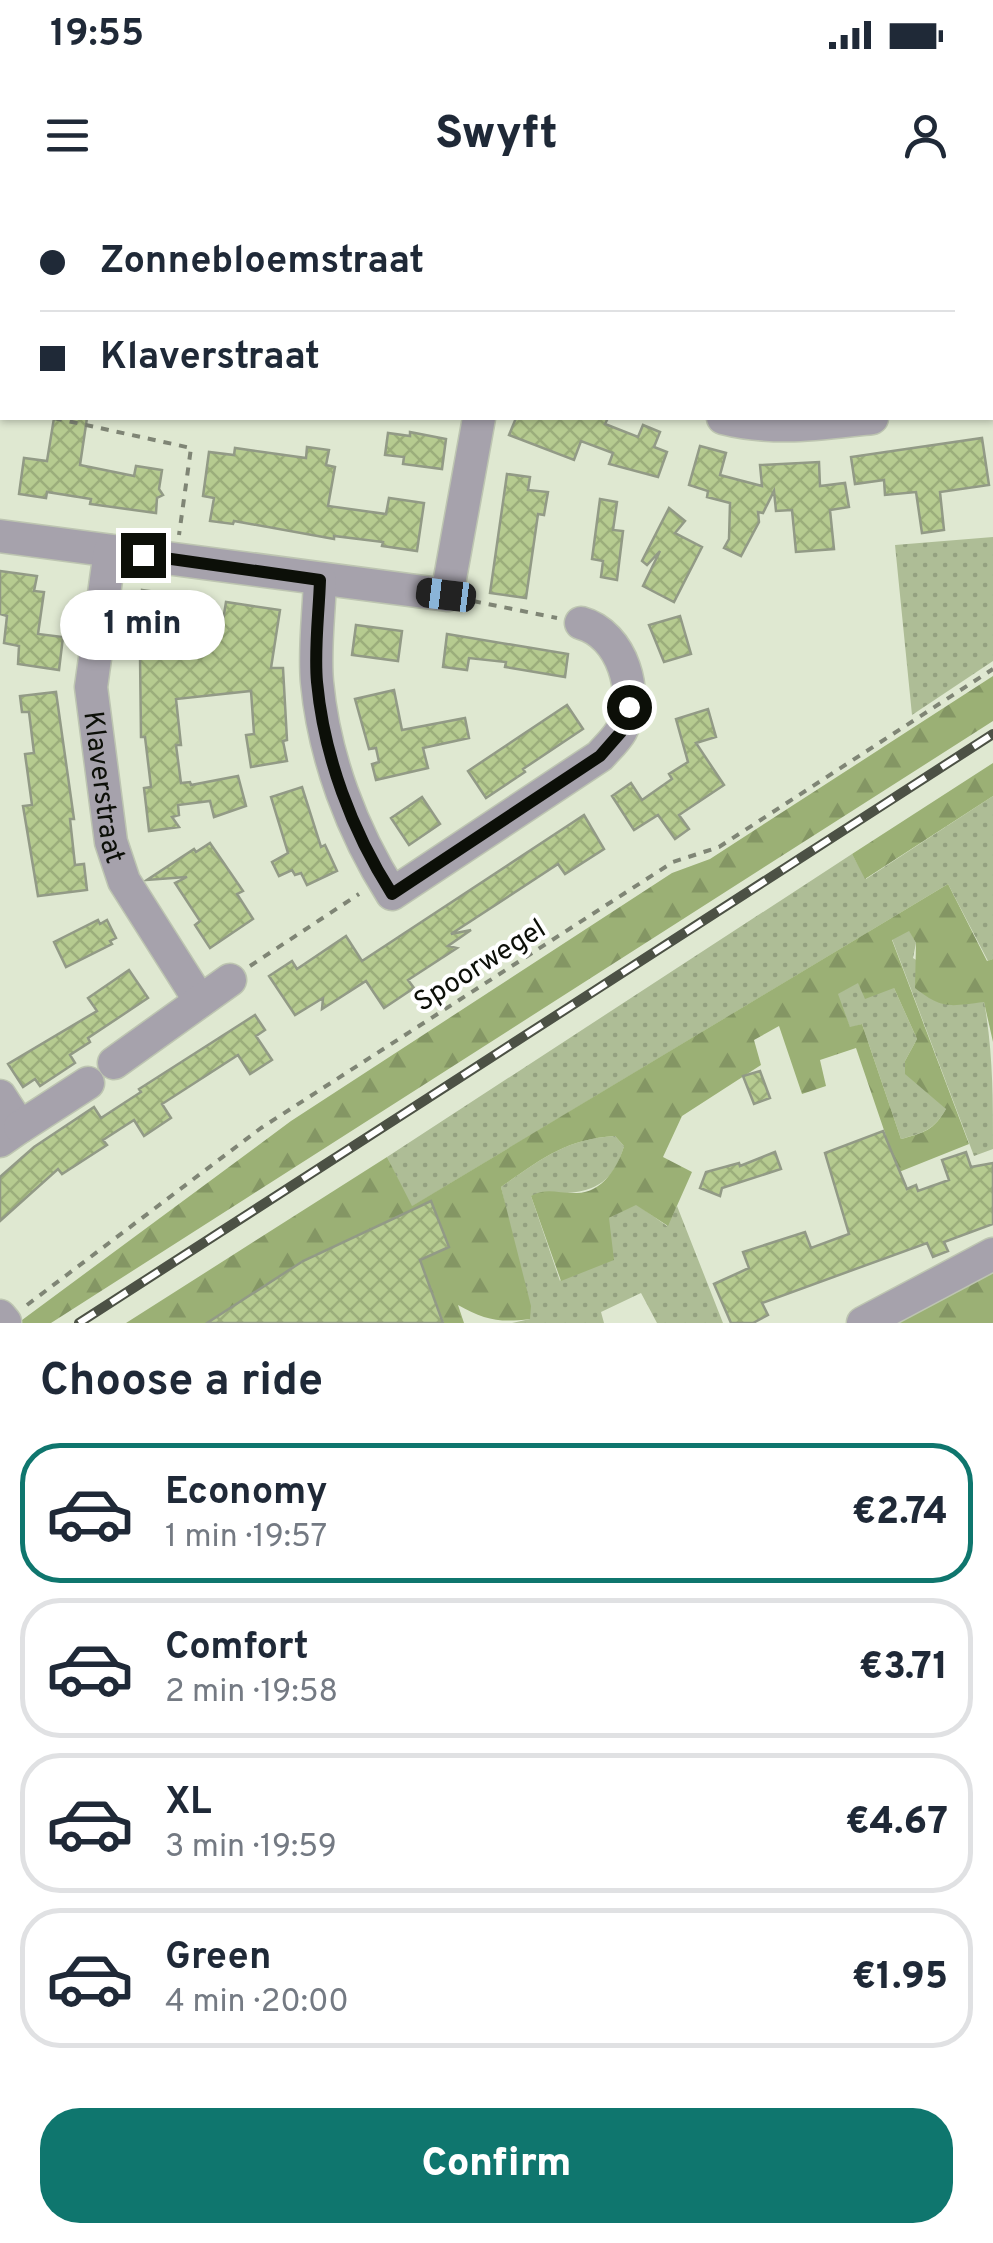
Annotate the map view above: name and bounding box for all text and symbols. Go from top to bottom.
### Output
text: 19:55 [50,11,144,60]
text: Swyft [435,107,558,164]
icon: menu [40,108,95,163]
icon: person [898,108,953,163]
text: Zonnebloemstraat [100,238,424,287]
text: Klaverstraat [100,334,320,383]
route end [121,533,166,578]
car [414,576,478,614]
callout: 1 min [61,590,226,660]
text: 1 min [103,605,182,645]
route start [607,685,652,730]
street label: Klaverstraat [73,709,132,869]
street label: Spoorwegel [408,912,553,1021]
text: Choose a ride [40,1354,323,1411]
icon: car [45,1468,135,1558]
text: Economy [165,1469,327,1518]
text: €2.74 [852,1489,948,1538]
text: 1 min · 19:57 [165,1518,327,1558]
icon: car [45,1623,135,1713]
text: Comfort [165,1624,309,1673]
text: €3.71 [859,1644,948,1693]
text: 2 min · 19:58 [165,1673,338,1713]
icon: car [45,1778,135,1868]
text: XL [165,1779,212,1828]
text: €4.67 [845,1799,948,1848]
text: 3 min · 19:59 [165,1828,337,1868]
icon: car [45,1933,135,2023]
text: Green [165,1934,271,1983]
text: €1.95 [852,1954,948,2003]
text: 4 min · 20:00 [165,1983,349,2023]
button: Confirm [40,2108,953,2223]

